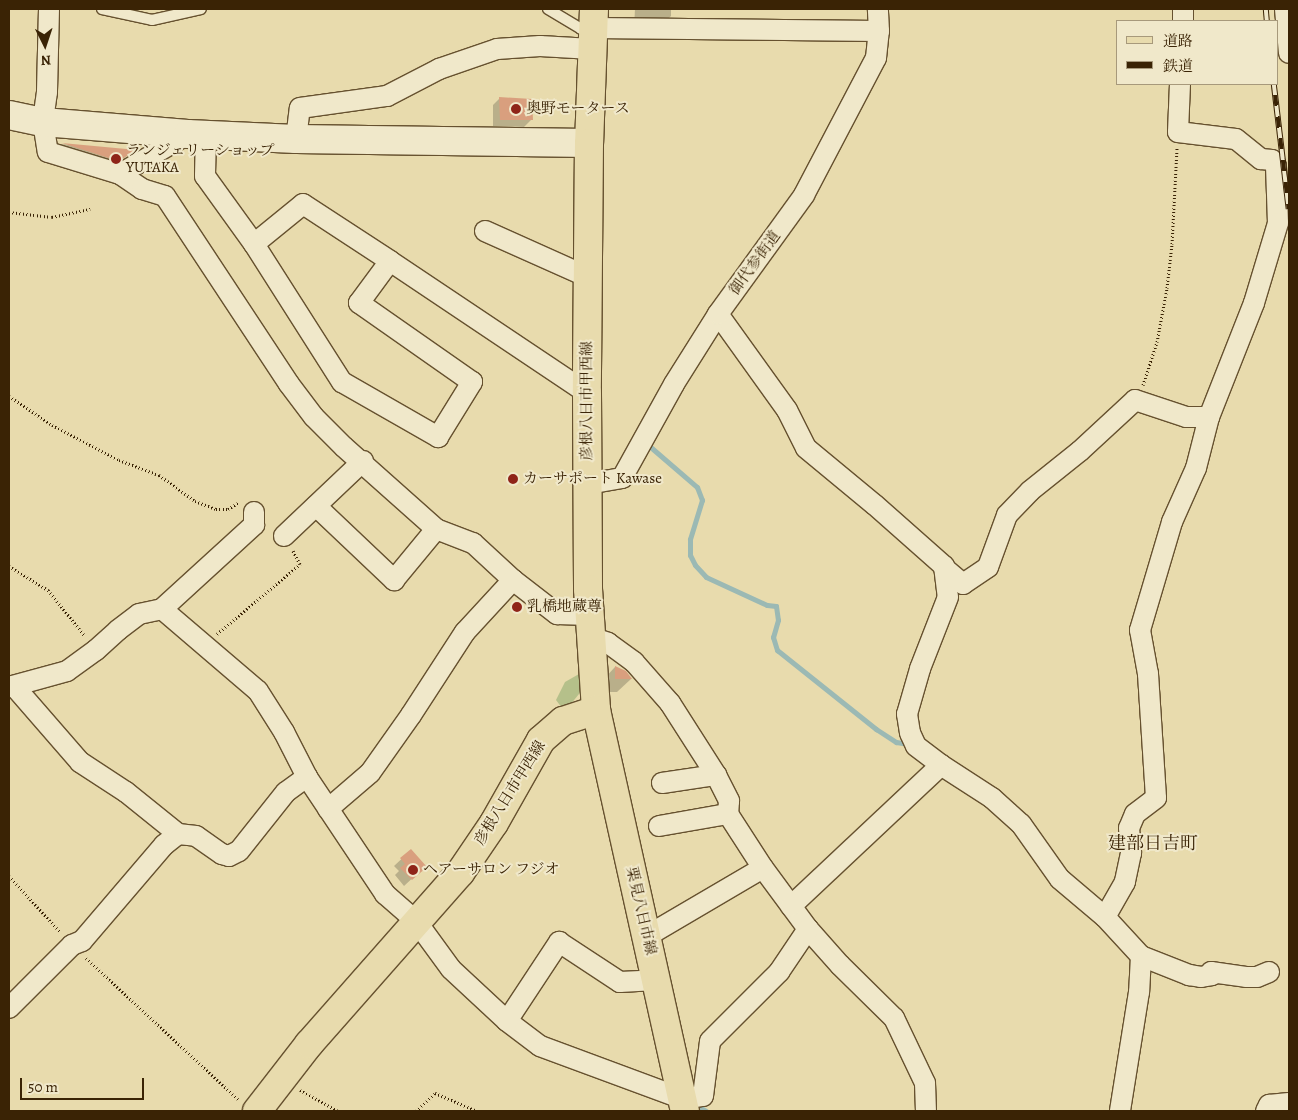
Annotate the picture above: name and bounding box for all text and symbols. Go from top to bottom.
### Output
north arrow [20,20,70,70]
legend [1116,20,1278,85]
text: 道路 [1163,31,1193,51]
text: N [40,51,52,70]
text: 鉄道 [1163,56,1193,76]
place label: 奥野モータース [526,100,630,118]
marker: 奥野モータース [510,103,522,115]
place label: ランジェリーショップ YUTAKA [126,141,276,176]
marker: ランジェリーショップ YUTAKA [110,153,122,165]
street label: 御代参街道 [726,227,784,299]
street label: 彦根八日市甲西線 [578,341,596,461]
place label: カーサポート Kawase [523,470,662,488]
marker: カーサポート Kawase [507,473,519,485]
place label: 乳橋地蔵尊 [527,598,602,616]
marker: 乳橋地蔵尊 [511,601,523,613]
street label: 彦根八日市甲西線 [471,737,549,849]
district label: 建部日吉町 [1108,832,1198,854]
place label: ヘアーサロン フジオ [423,861,561,879]
marker: ヘアーサロン フジオ [407,864,419,876]
street label: 栗見八日市線 [622,865,660,957]
scale bar [22,1068,146,1100]
text: 50 m [28,1077,58,1097]

